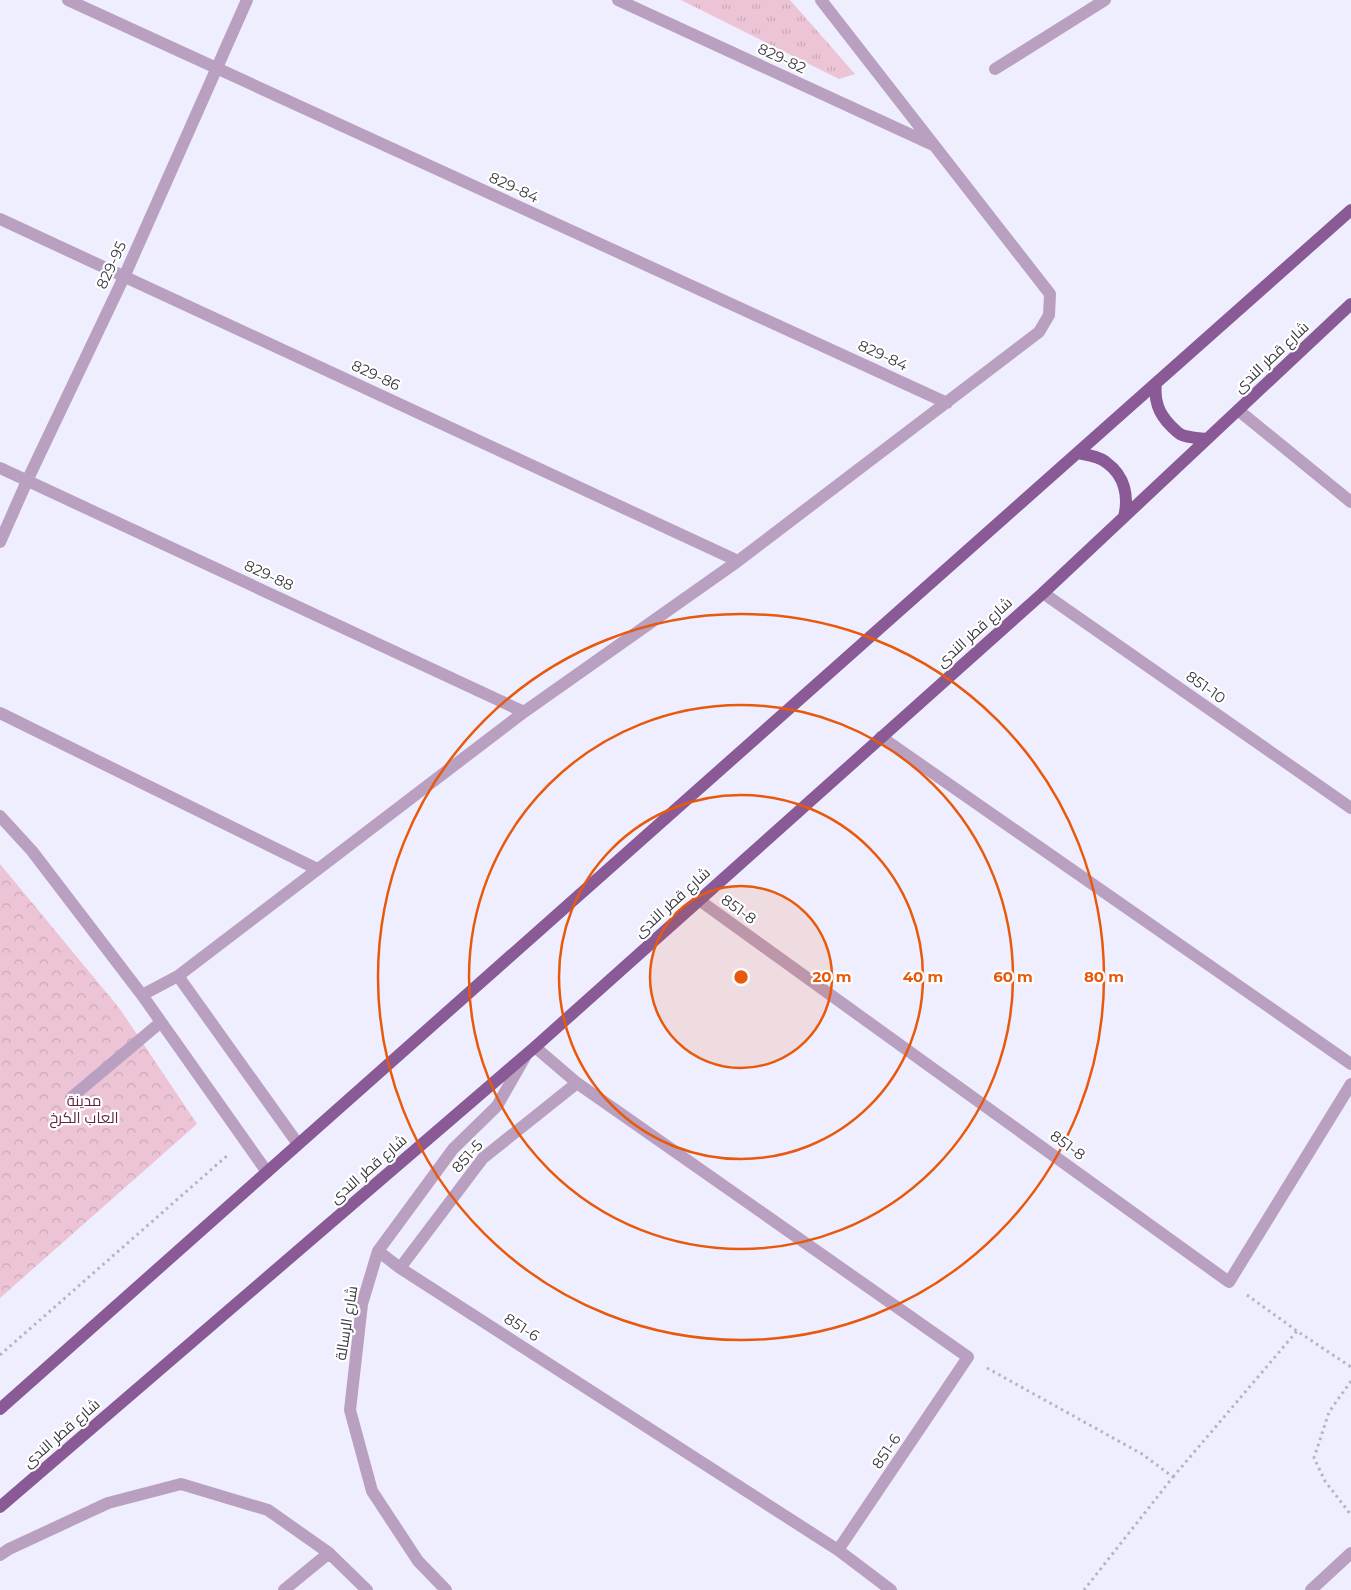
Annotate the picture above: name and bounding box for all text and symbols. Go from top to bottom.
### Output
street label: 829-82 [755,39,809,77]
street label: 829-84 [486,167,542,207]
street label: 829-95 [92,238,130,292]
street label: شارع قطر الندى [1229,317,1314,398]
street label: 829-84 [855,335,911,375]
street label: 829-86 [349,355,403,395]
street label: 829-88 [241,555,297,595]
street label: شارع قطر الندى [932,593,1017,673]
street label: 851-10 [1182,667,1230,708]
street label: شارع قطر الندى [630,863,715,943]
street label: 851-8 [718,890,760,928]
text: 20 m [812,967,852,986]
text: 40 m [903,967,943,986]
text: 60 m [993,967,1033,986]
text: 80 m [1084,967,1124,986]
centre of rings [732,968,750,986]
park label: مدينة العاب الكرخ [49,1091,119,1129]
street label: 851-8 [1047,1126,1089,1164]
street label: شارع قطر الندى [326,1130,412,1209]
street label: 851-5 [447,1136,487,1176]
street label: شارع الرسالة [331,1284,363,1362]
street label: 851-6 [501,1309,543,1345]
street label: شارع قطر الندى [19,1394,105,1473]
street label: 851-6 [867,1430,905,1472]

